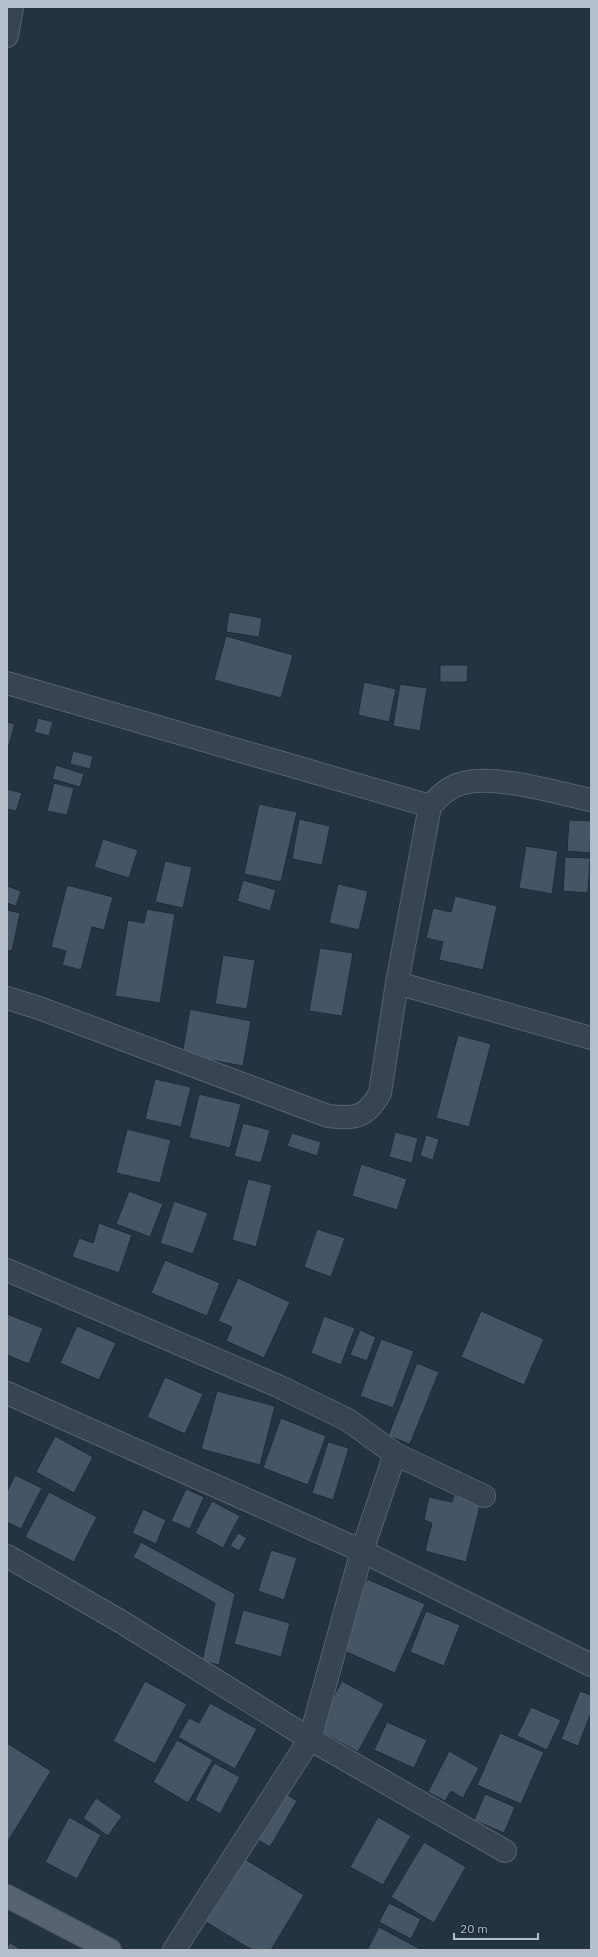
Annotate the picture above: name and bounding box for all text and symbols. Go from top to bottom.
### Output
scale bar [454,1915,538,1941]
text: 20 m [460,1921,488,1936]

